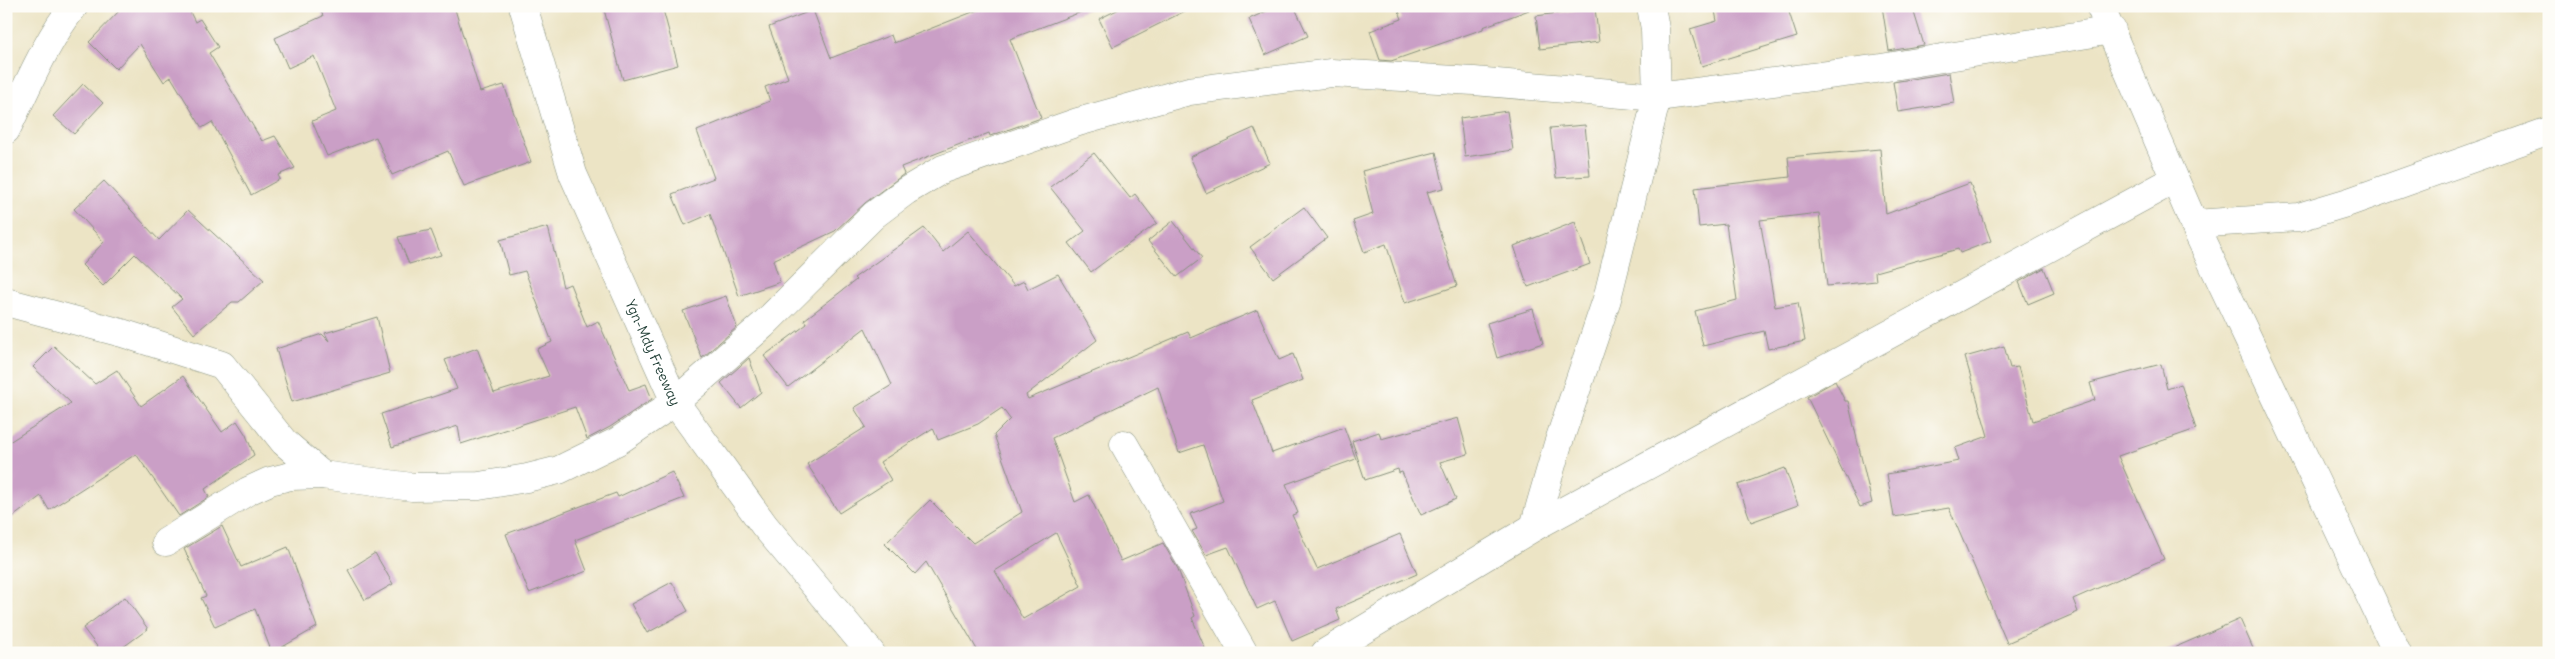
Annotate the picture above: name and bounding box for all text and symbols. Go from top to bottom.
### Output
street label: Ygn-Mdy Freeway [621,297,684,408]

